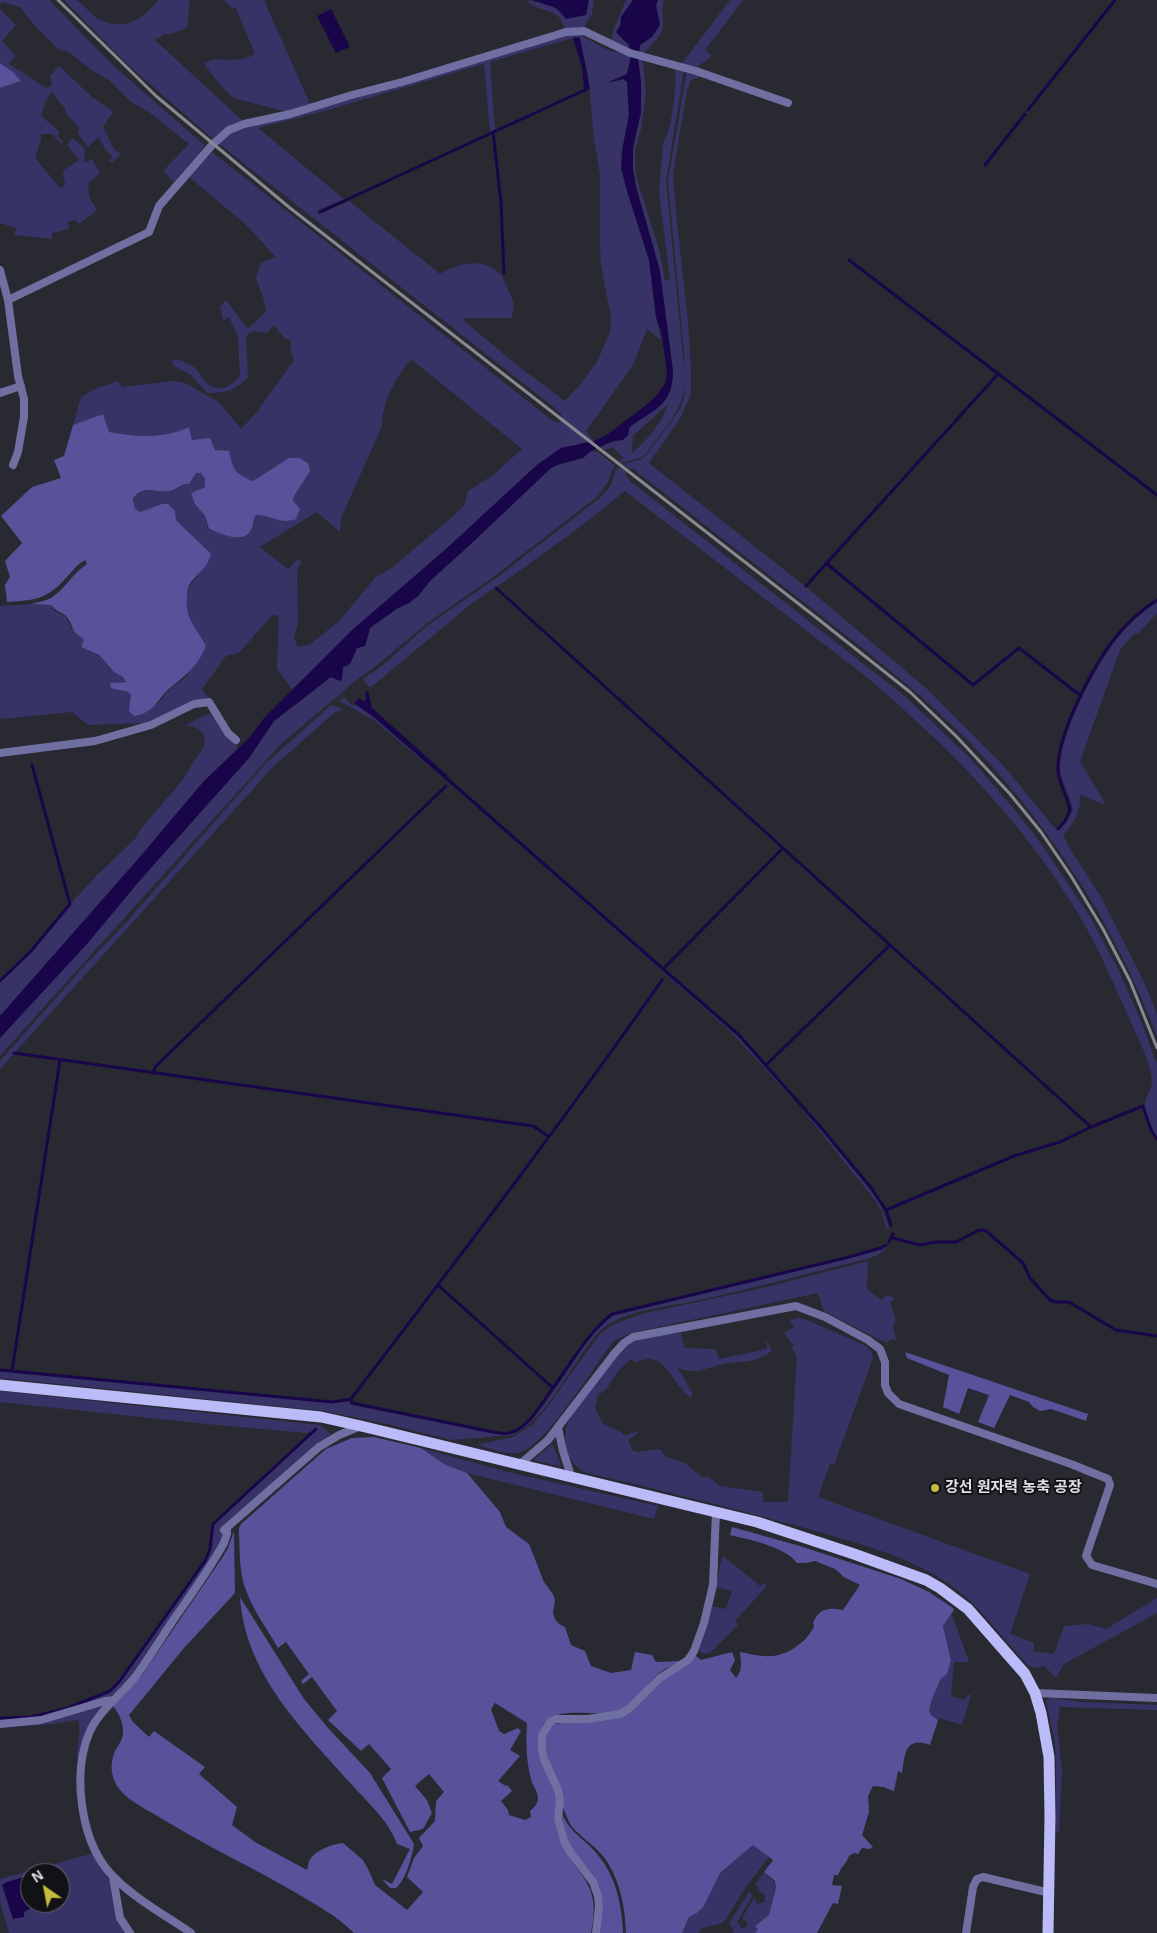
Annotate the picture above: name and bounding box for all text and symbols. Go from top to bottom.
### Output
place label: 강선 원자력 농축 공장 [945,1479,1082,1497]
marker: 강선 원자력 농축 공장 [929,1482,941,1494]
north arrow [20,1863,70,1913]
text: N [29,1867,46,1886]

